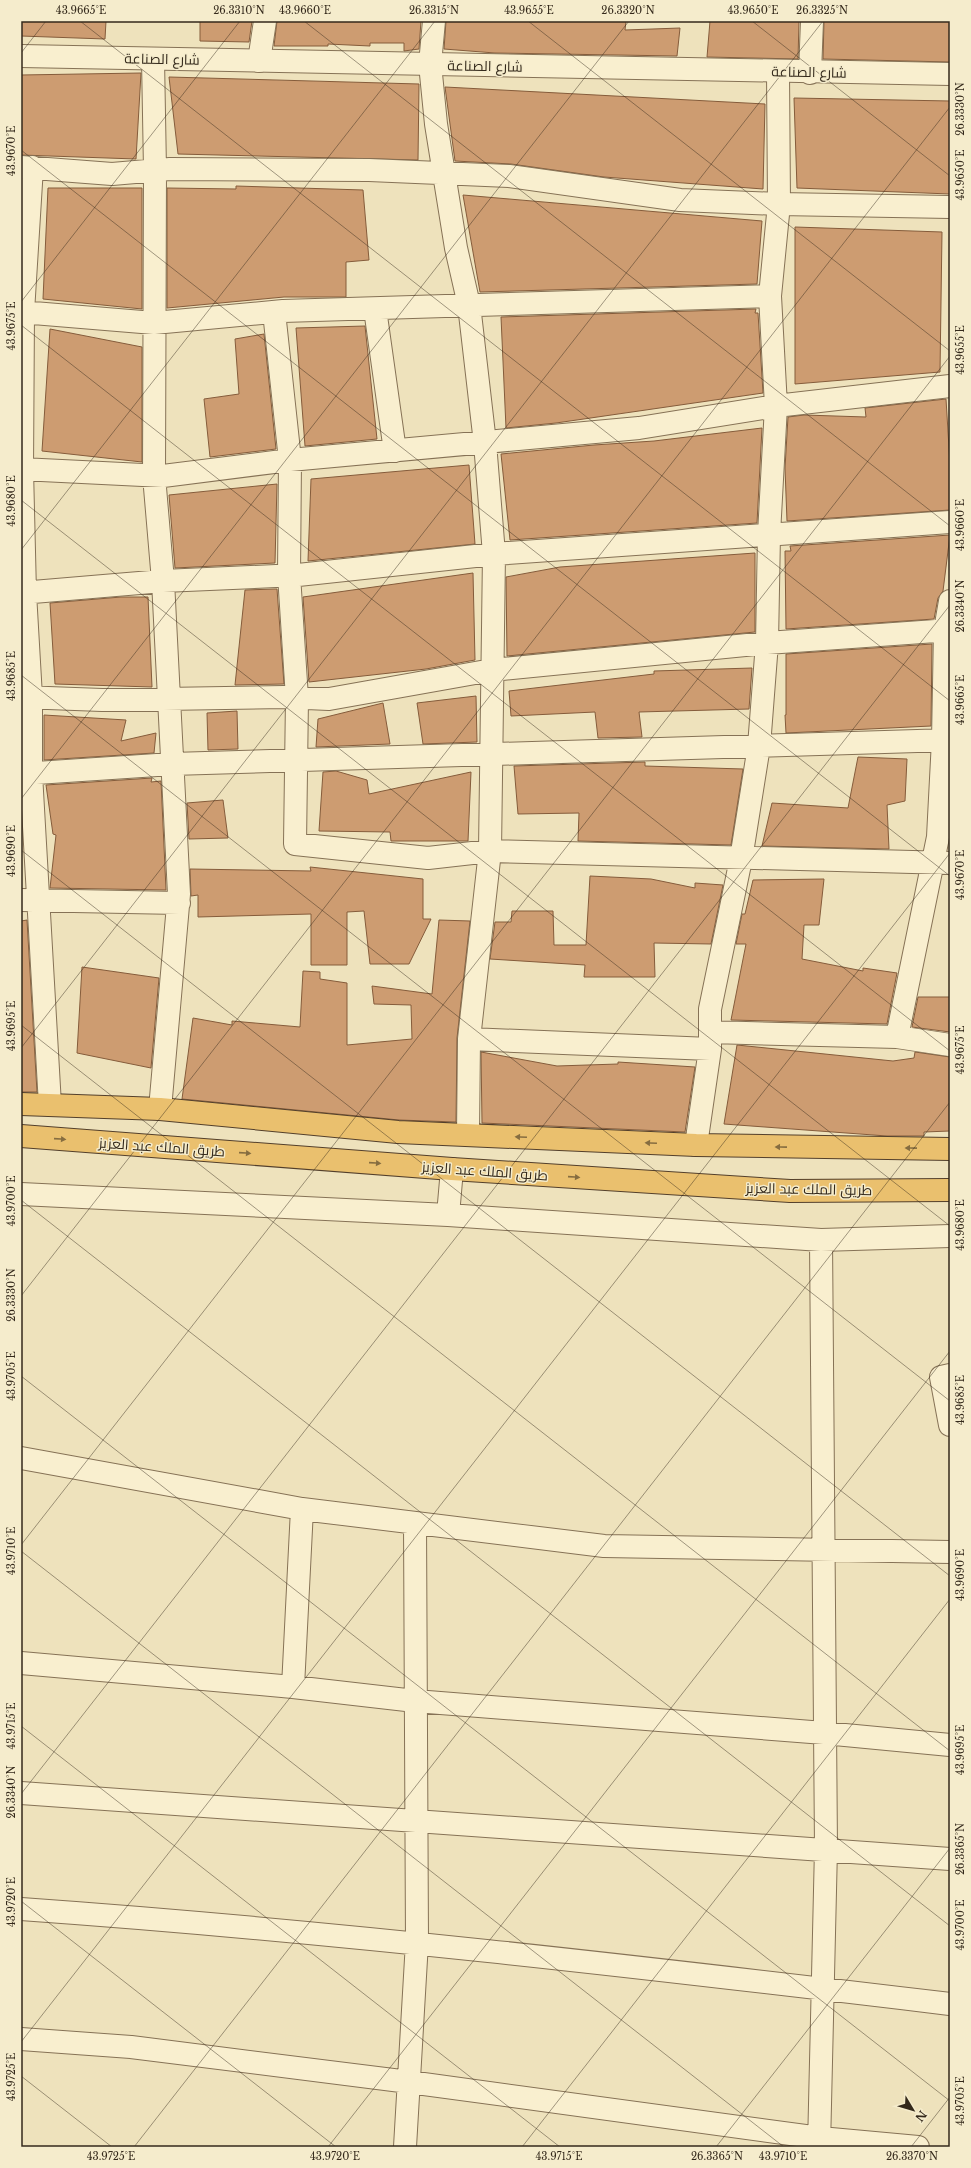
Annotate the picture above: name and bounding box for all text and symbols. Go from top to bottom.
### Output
text: 43.9665°E [56,4,106,17]
text: 26.3310°N [213,4,265,17]
text: 43.9660°E [279,4,331,17]
text: 26.3315°N [409,4,459,17]
text: 43.9655°E [504,4,554,17]
text: 26.3320°N [601,4,655,17]
text: 43.9650°E [727,4,779,17]
text: 26.3325°N [796,4,848,17]
street label: شارع الصناعة [124,49,200,69]
street label: شارع الصناعة [447,56,523,76]
street label: شارع الصناعة [771,62,847,82]
text: 26.3330°N [954,82,967,136]
text: 43.9670°E [5,126,18,176]
text: 43.9650°E [954,149,967,201]
text: 43.9675°E [5,302,18,350]
text: 43.9655°E [954,325,967,375]
text: 43.9680°E [5,475,18,527]
text: 43.9660°E [954,499,967,551]
text: 26.3340°N [954,579,967,633]
text: 43.9685°E [5,651,18,701]
text: 43.9665°E [954,675,967,725]
text: 43.9690°E [5,825,18,877]
text: 43.9670°E [954,850,967,900]
text: 43.9695°E [5,1001,18,1051]
text: 43.9675°E [954,1026,967,1074]
one-way arrow [515,1133,527,1140]
street label: طريق الملك عبد العزيز [97,1134,226,1160]
one-way arrow [54,1136,66,1142]
one-way arrow [644,1140,657,1146]
one-way arrow [775,1143,787,1150]
one-way arrow [905,1145,917,1152]
one-way arrow [239,1150,251,1156]
street label: طريق الملك عبد العزيز [420,1158,549,1184]
one-way arrow [369,1160,381,1166]
one-way arrow [568,1173,581,1180]
text: 43.9700°E [5,1175,18,1227]
street label: طريق الملك عبد العزيز [745,1179,872,1199]
text: 43.9680°E [954,1199,967,1251]
text: 26.3330°N [5,1268,18,1322]
text: 43.9705°E [5,1351,18,1401]
text: 43.9685°E [954,1375,967,1425]
text: 43.9710°E [5,1527,18,1575]
text: 43.9690°E [954,1549,967,1601]
text: 43.9715°E [5,1703,18,1749]
text: 43.9695°E [954,1725,967,1775]
text: 26.3340°N [5,1765,18,1819]
text: 26.3365°N [954,1823,967,1875]
text: 43.9720°E [5,1877,18,1927]
text: 43.9700°E [954,1899,967,1951]
text: 43.9725°E [5,2053,18,2101]
text: 43.9705°E [954,2076,967,2126]
north arrow [893,2090,933,2130]
text: N [912,2108,930,2125]
text: 43.9725°E [87,2150,135,2163]
text: 43.9720°E [310,2150,360,2163]
text: 43.9715°E [536,2150,582,2163]
text: 26.3365°N [691,2150,743,2163]
text: 43.9710°E [759,2150,807,2163]
text: 26.3370°N [886,2150,938,2163]

